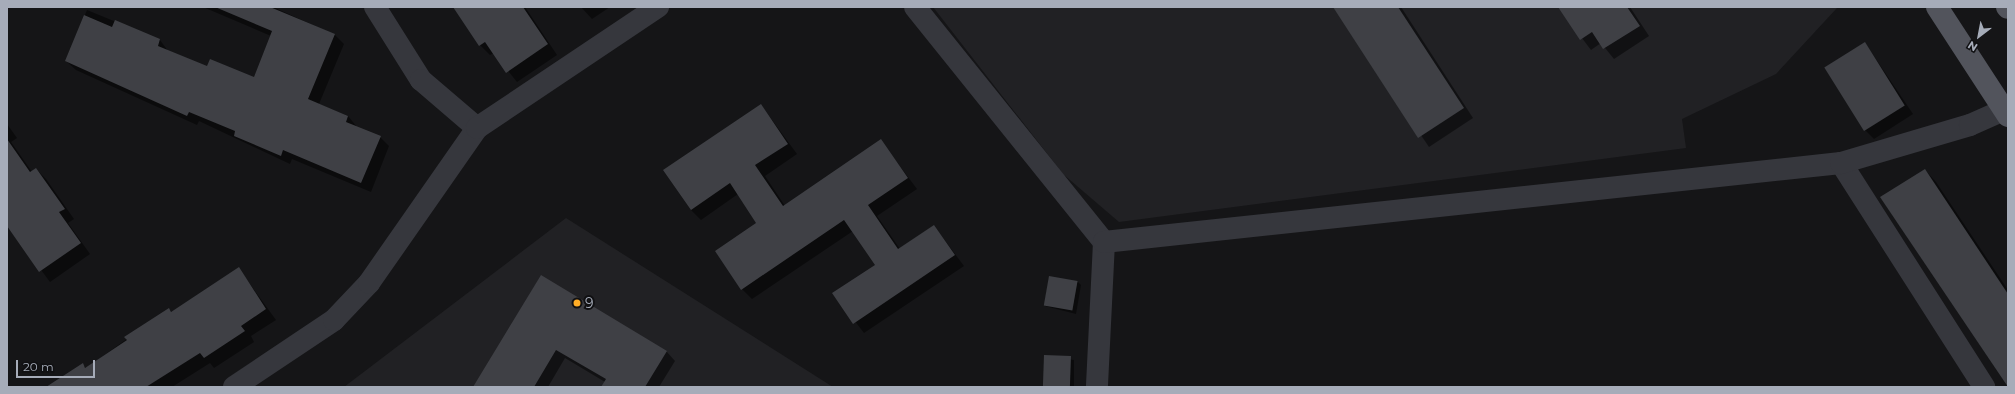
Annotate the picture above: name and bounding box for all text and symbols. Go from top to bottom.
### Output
north arrow [1959,16,1999,56]
text: N [1965,38,1980,54]
place label: 9 [585,295,594,311]
marker: 9 [572,298,582,308]
scale bar [18,352,97,378]
text: 20 m [23,359,54,374]

